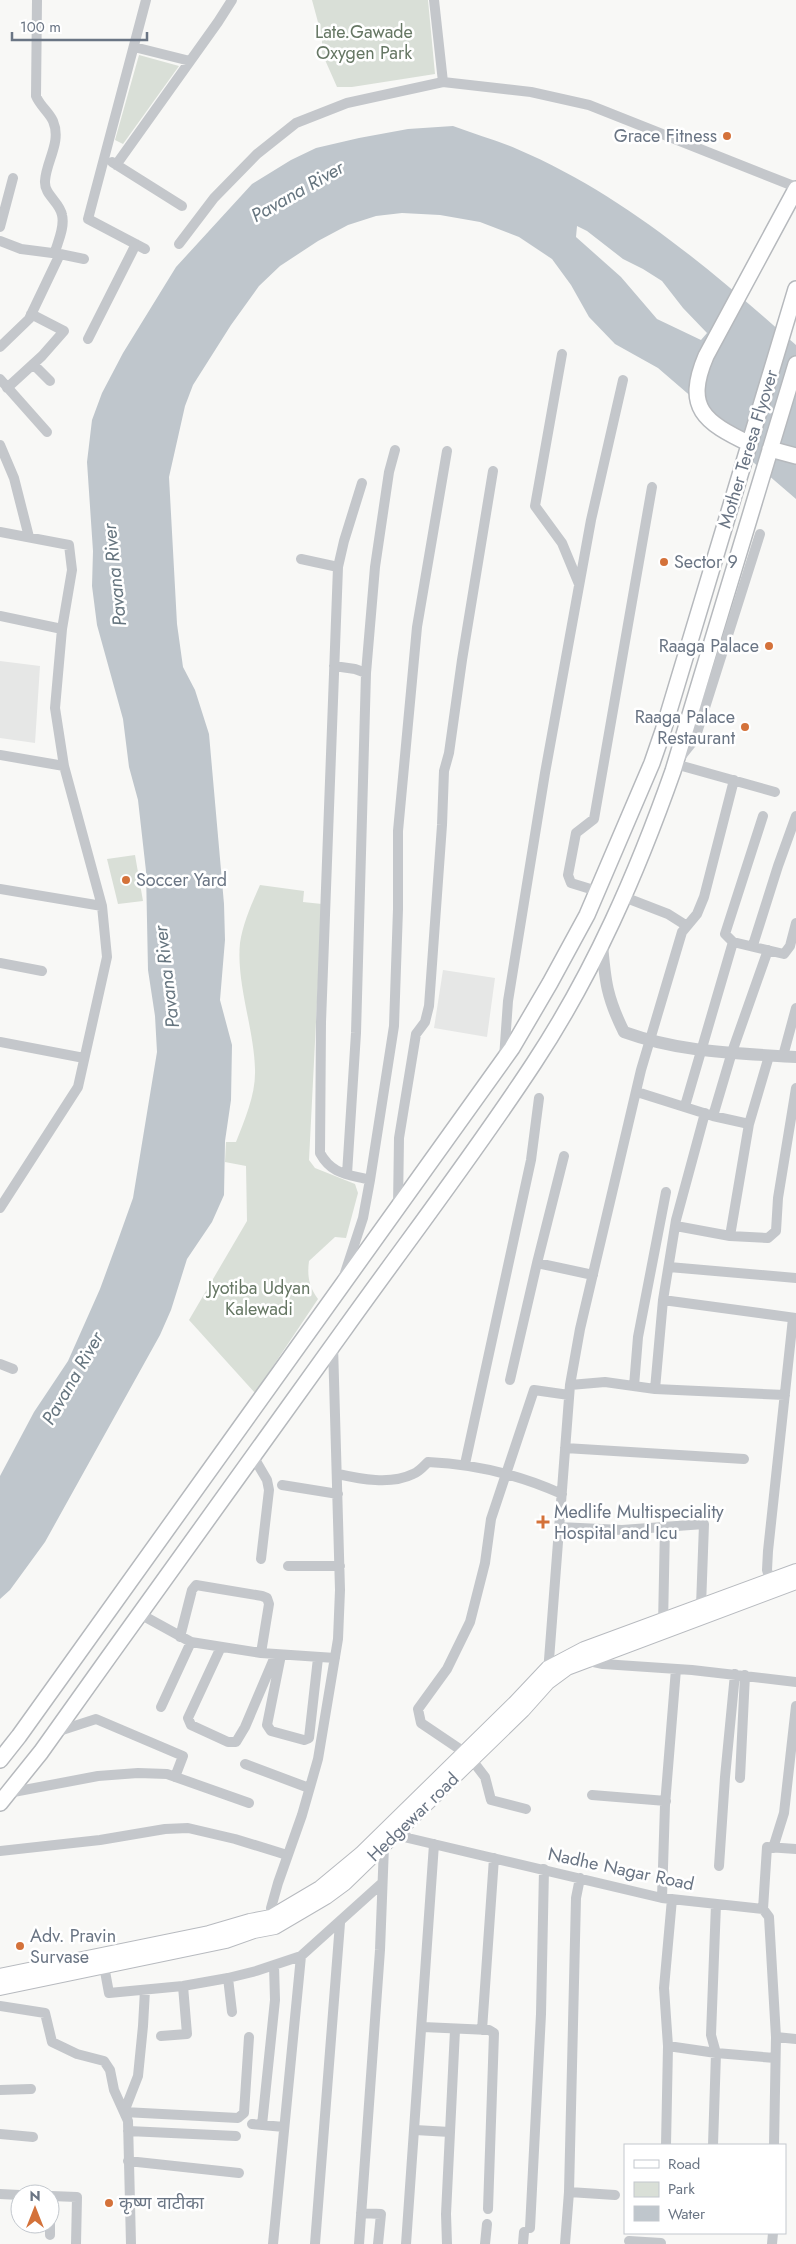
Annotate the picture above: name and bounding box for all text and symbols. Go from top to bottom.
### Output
scale bar [12,10,148,42]
text: 100 m [20,16,61,38]
park label: Late.Gawade Oxygen Park [315,19,413,66]
place label: Grace Fitness [614,123,717,149]
marker: Grace Fitness [721,130,733,142]
water label: Pavana River [246,153,350,229]
street label: Mother Teresa Flyover [711,366,785,532]
water label: Pavana River [96,521,133,628]
place label: Sector 9 [674,549,738,575]
marker: Sector 9 [658,556,670,568]
place label: Raaga Palace [659,633,759,659]
marker: Raaga Palace [763,640,775,652]
place label: Raaga Palace Restaurant [635,704,736,751]
marker: Raaga Palace Restaurant [739,721,751,733]
place label: Soccer Yard [136,867,227,893]
marker: Soccer Yard [120,874,132,886]
water label: Pavana River [147,922,186,1030]
park label: Jyotiba Udyan Kalewadi [206,1275,310,1322]
water label: Pavana River [35,1325,111,1430]
place label: Medlife Multispeciality Hospital and Icu [554,1499,724,1546]
marker: Medlife Multispeciality Hospital and Icu [536,1515,550,1529]
street label: Hedgewar road [361,1766,465,1868]
street label: Nadhe Nagar Road [545,1841,697,1897]
place label: Adv. Pravin Survase [30,1923,116,1970]
marker: Adv. Pravin Survase [14,1940,26,1952]
legend [624,2144,786,2234]
text: Road [668,2153,700,2175]
text: Park [668,2178,695,2200]
north arrow [10,2184,60,2234]
text: N [29,2186,41,2206]
place label: कृष्ण वाटीका [119,2190,204,2216]
marker: कृष्ण वाटीका [103,2197,115,2209]
text: Water [668,2203,706,2225]

